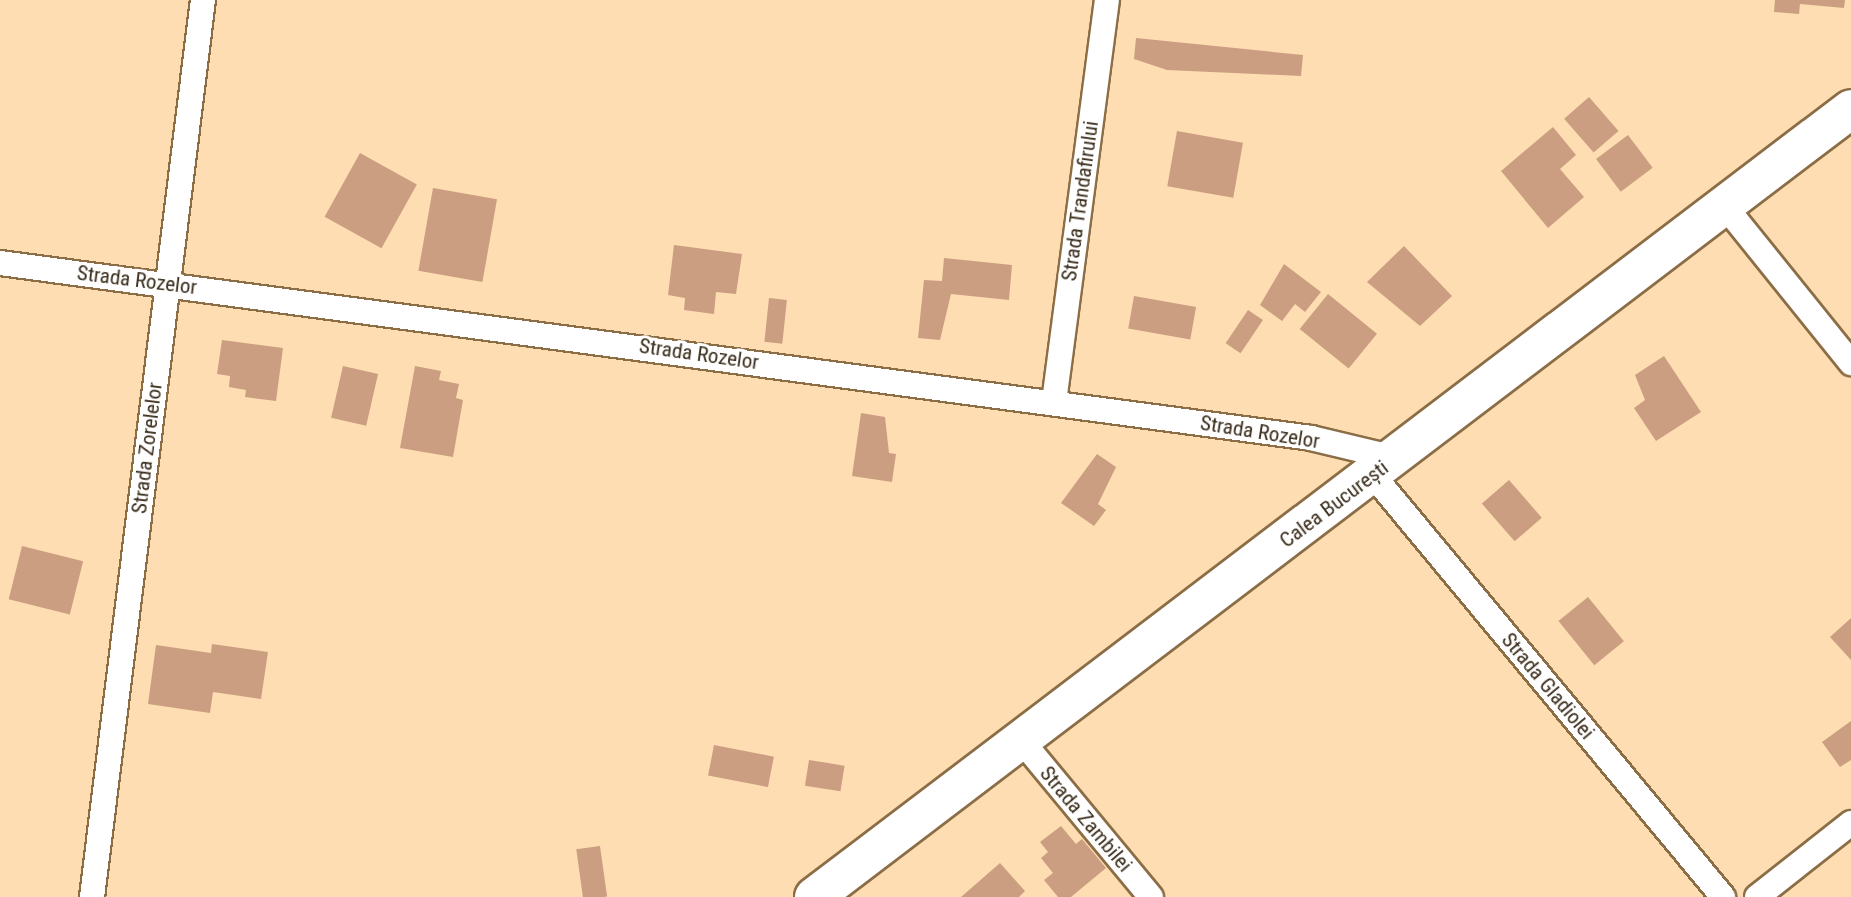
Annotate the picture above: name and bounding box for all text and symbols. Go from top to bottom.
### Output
street label: Strada Trandafirului [1056,119,1104,283]
street label: Strada Rozelor [76,260,198,300]
street label: Strada Rozelor [638,333,760,375]
street label: Strada Zorelelor [126,381,168,515]
street label: Strada Rozelor [1198,410,1322,454]
street label: Calea București [1275,455,1393,553]
street label: Strada Gladiolei [1496,628,1600,744]
street label: Strada Zambilei [1035,761,1137,877]

